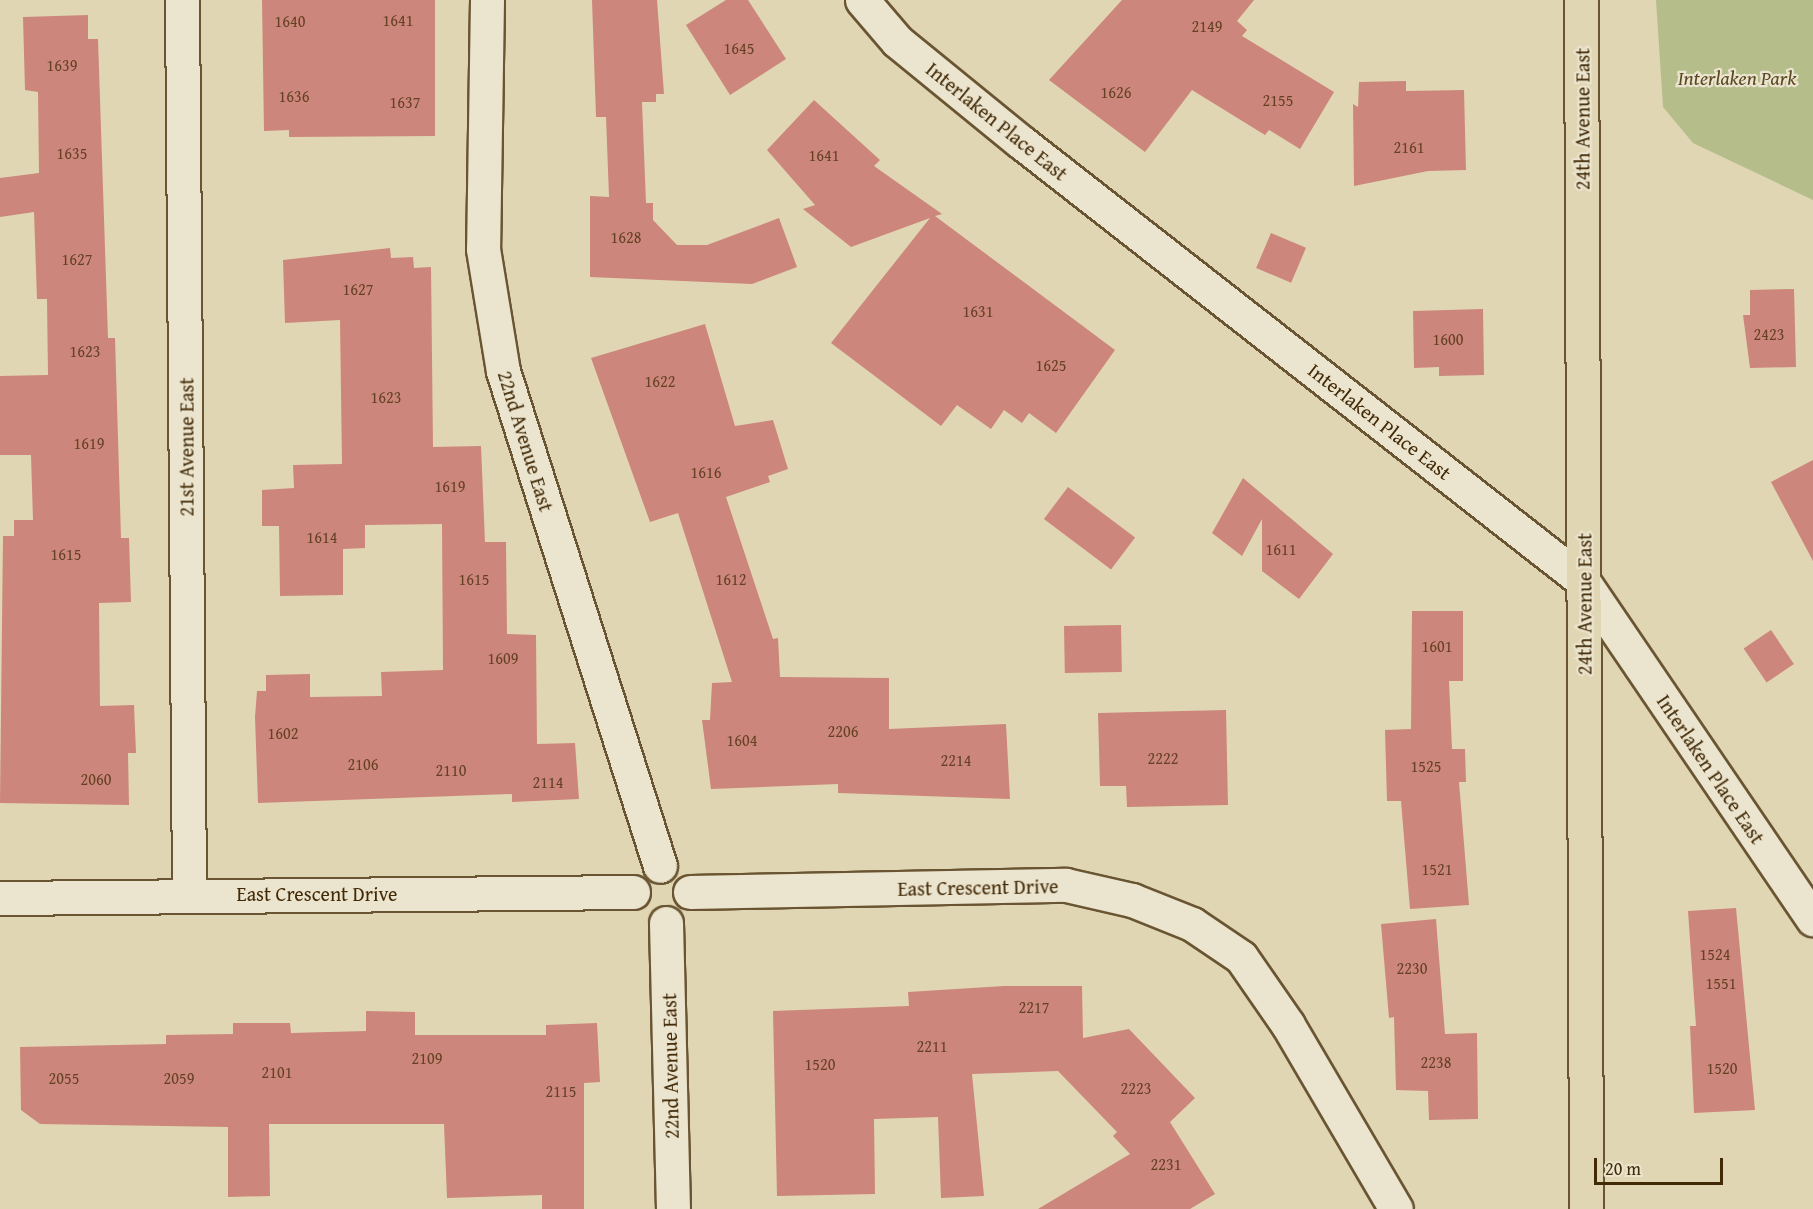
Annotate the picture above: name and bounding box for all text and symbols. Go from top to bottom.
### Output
house number: 1641 [383,10,413,30]
house number: 1640 [275,11,305,31]
house number: 2149 [1192,16,1222,36]
house number: 1645 [724,38,754,58]
street label: 24th Avenue East [1570,48,1594,190]
house number: 1639 [47,55,77,75]
street label: Interlaken Place East [921,57,1073,185]
park label: Interlaken Park [1678,65,1796,89]
house number: 1626 [1101,82,1131,102]
house number: 1636 [279,86,309,106]
house number: 2155 [1263,90,1293,110]
house number: 1637 [390,92,420,112]
house number: 2161 [1394,137,1424,157]
house number: 1635 [57,143,87,163]
house number: 1641 [809,145,839,165]
house number: 1628 [611,227,641,247]
house number: 1627 [62,249,92,269]
house number: 1627 [343,279,373,299]
house number: 1631 [963,301,993,321]
house number: 2423 [1754,324,1784,344]
house number: 1600 [1433,329,1463,349]
house number: 1623 [70,341,100,361]
house number: 1625 [1036,355,1066,375]
street label: Interlaken Place East [1304,358,1456,484]
street label: 22nd Avenue East [493,368,559,514]
house number: 1622 [645,371,675,391]
street label: 21st Avenue East [174,377,198,517]
house number: 1623 [371,387,401,407]
house number: 1619 [74,433,104,453]
house number: 1616 [691,462,721,482]
house number: 1619 [435,476,465,496]
house number: 1614 [307,527,337,547]
street label: 24th Avenue East [1572,533,1596,675]
house number: 1611 [1266,539,1296,559]
house number: 1615 [51,544,81,564]
house number: 1615 [459,569,489,589]
house number: 1612 [716,569,746,589]
house number: 1601 [1422,636,1452,656]
house number: 1609 [488,648,518,668]
street label: Interlaken Place East [1652,690,1770,848]
house number: 2206 [828,721,858,741]
house number: 1602 [268,723,298,743]
house number: 1604 [727,730,757,750]
house number: 2222 [1148,748,1178,768]
house number: 2214 [941,750,971,770]
house number: 2106 [348,754,378,774]
house number: 1525 [1411,756,1441,776]
house number: 2110 [436,760,466,780]
house number: 2060 [81,769,111,789]
house number: 2114 [533,772,563,792]
house number: 1521 [1422,859,1452,879]
street label: East Crescent Drive [897,874,1059,900]
street label: East Crescent Drive [237,881,397,905]
house number: 1524 [1700,944,1730,964]
house number: 2230 [1397,958,1427,978]
house number: 1551 [1706,973,1736,993]
street label: 22nd Avenue East [657,993,683,1139]
house number: 2217 [1019,997,1049,1017]
house number: 2211 [917,1036,947,1056]
house number: 2109 [412,1048,442,1068]
house number: 2238 [1421,1052,1451,1072]
house number: 1520 [805,1054,835,1074]
house number: 1520 [1707,1058,1737,1078]
house number: 2101 [262,1062,292,1082]
house number: 2055 [49,1068,79,1088]
house number: 2059 [164,1068,194,1088]
house number: 2223 [1121,1078,1151,1098]
house number: 2115 [546,1081,576,1101]
scale bar [1597,1146,1726,1184]
house number: 2231 [1151,1154,1181,1174]
text: 20 m [1605,1155,1641,1182]

